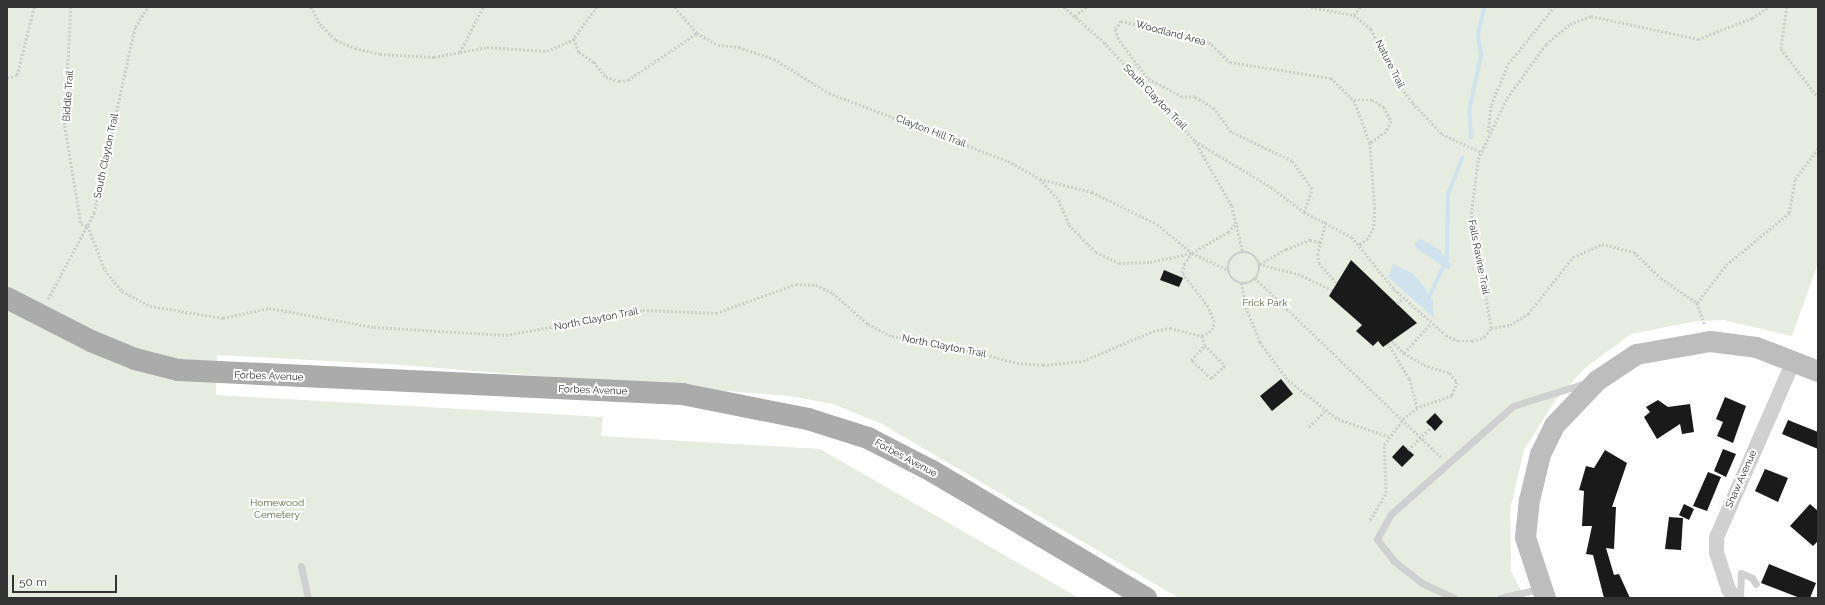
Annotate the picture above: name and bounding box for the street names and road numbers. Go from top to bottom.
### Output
street label: Woodland Area [1135,18,1207,48]
street label: Nature Trail [1373,38,1407,90]
street label: South Clayton Trail [1121,62,1189,132]
street label: Biddle Trail [60,70,76,122]
street label: South Clayton Trail [91,112,121,200]
street label: Clayton Hill Trail [894,112,968,150]
street label: Falls Ravine Trail [1466,219,1492,295]
street label: North Clayton Trail [553,305,639,333]
street label: North Clayton Trail [901,332,987,360]
street label: Forbes Avenue [234,369,304,383]
street label: Forbes Avenue [558,383,628,397]
street label: Forbes Avenue [872,436,940,480]
street label: Shaw Avenue [1723,448,1759,510]

